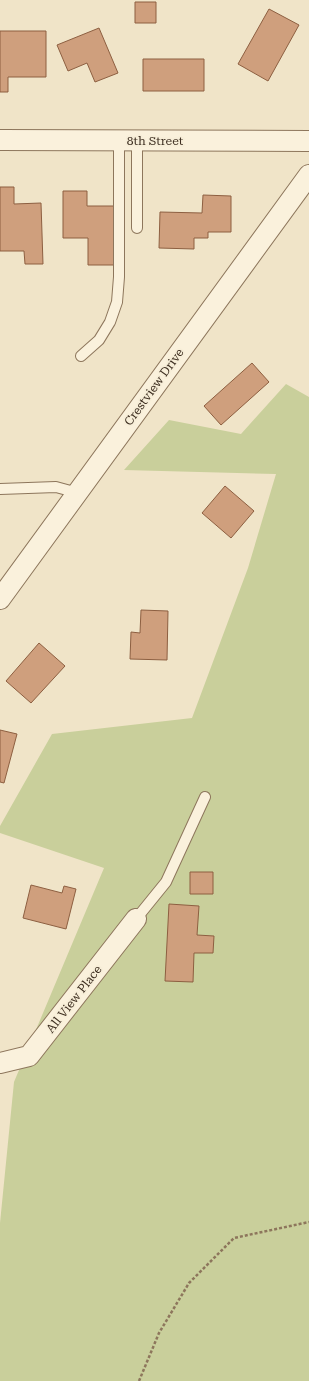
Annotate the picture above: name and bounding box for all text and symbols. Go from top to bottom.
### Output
street label: 8th Street [127,134,184,148]
street label: Crestview Drive [121,345,187,428]
street label: All View Place [43,962,105,1035]

